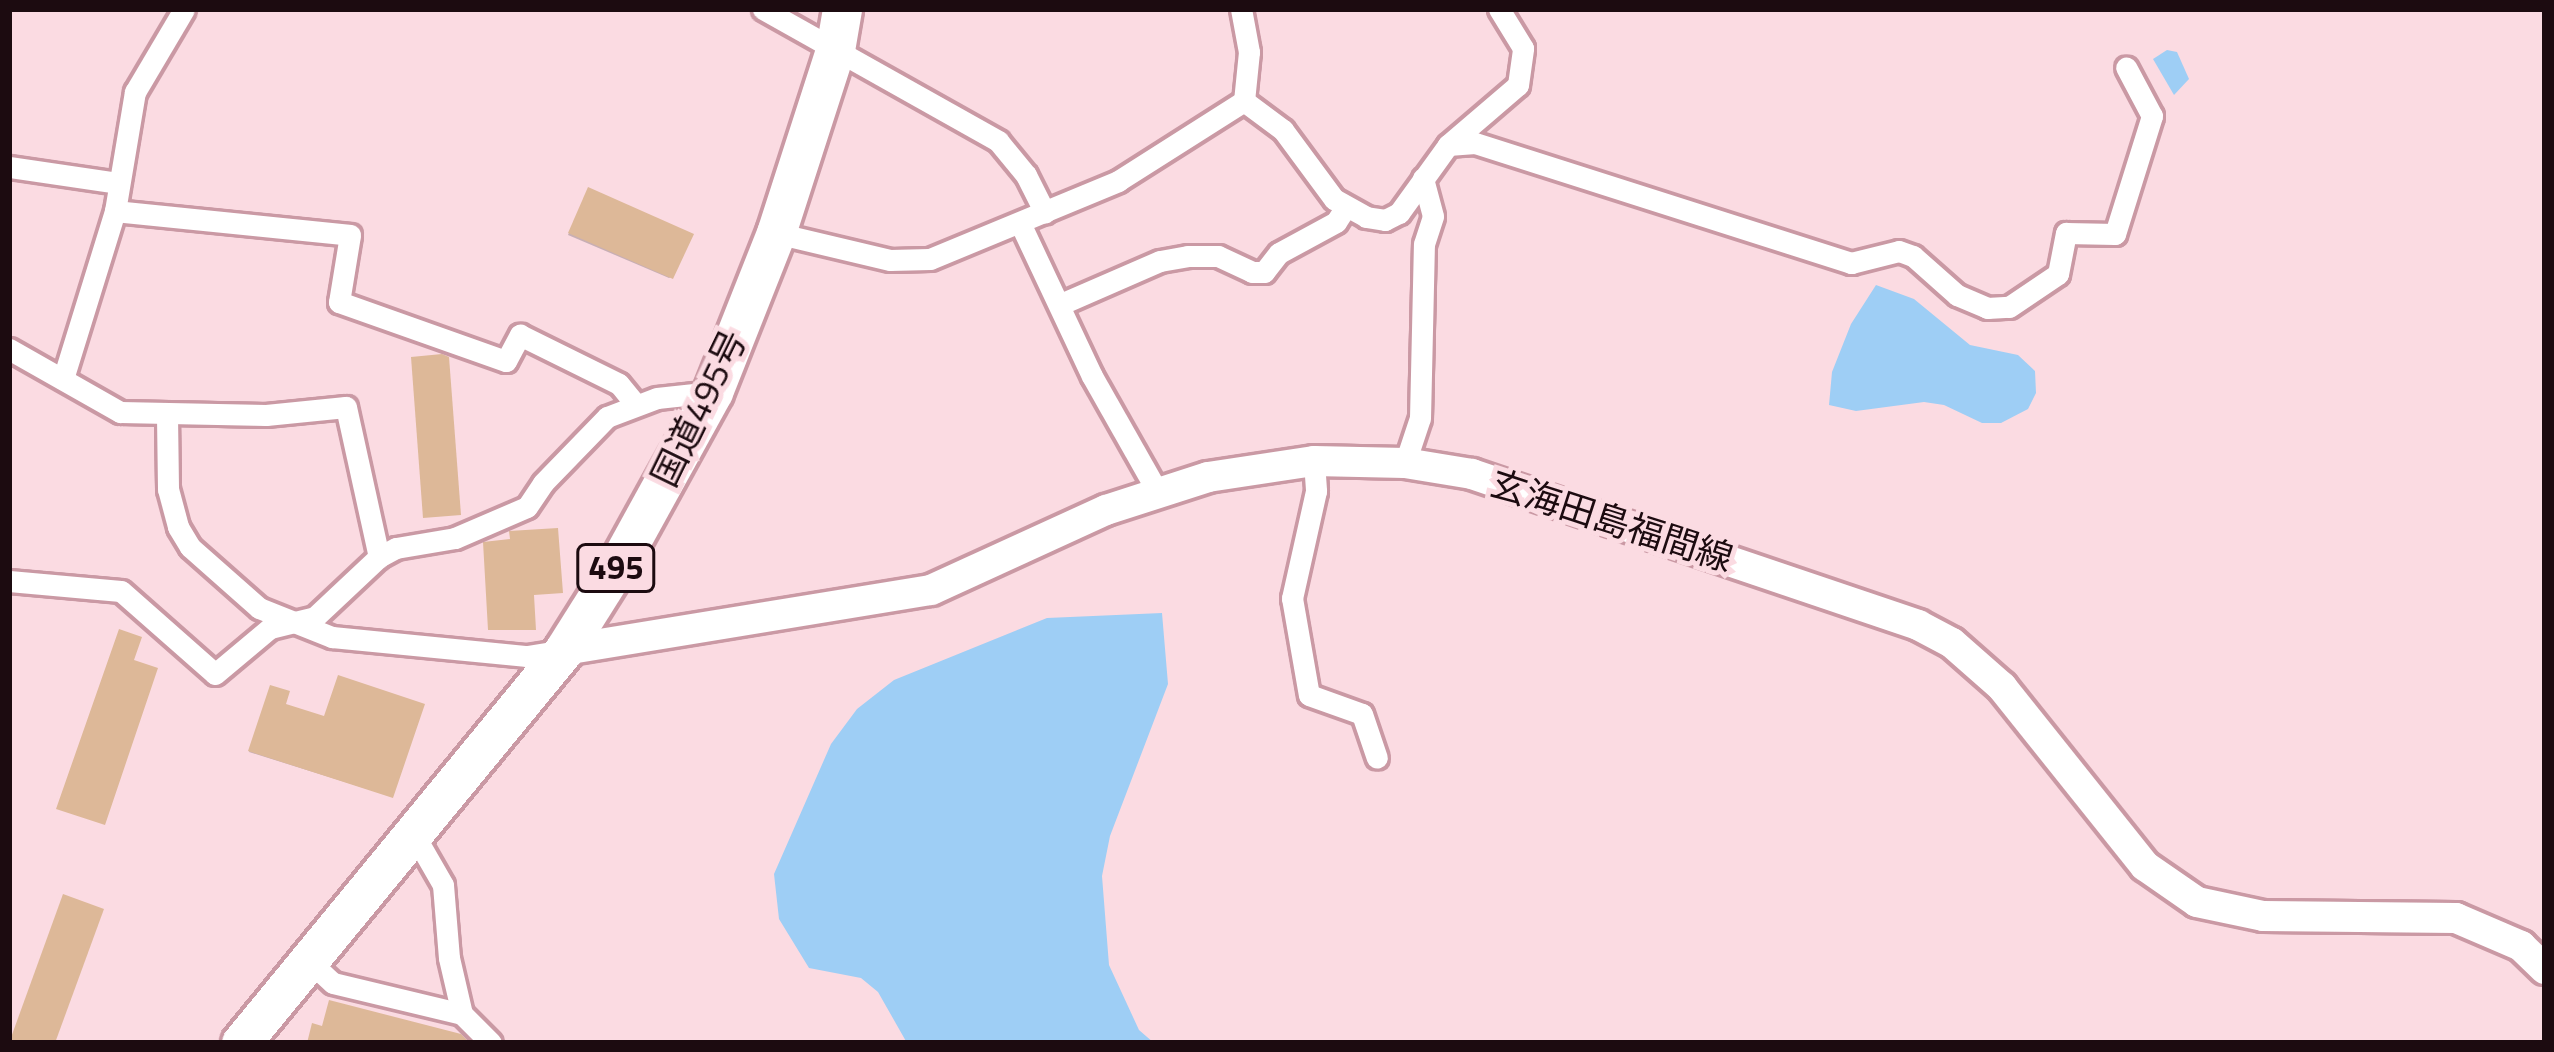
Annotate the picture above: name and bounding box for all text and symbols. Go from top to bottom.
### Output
street label: 国道495号 [642,323,754,493]
street label: 玄海田島福間線 [1485,461,1739,579]
road number: 495 [574,541,658,595]

